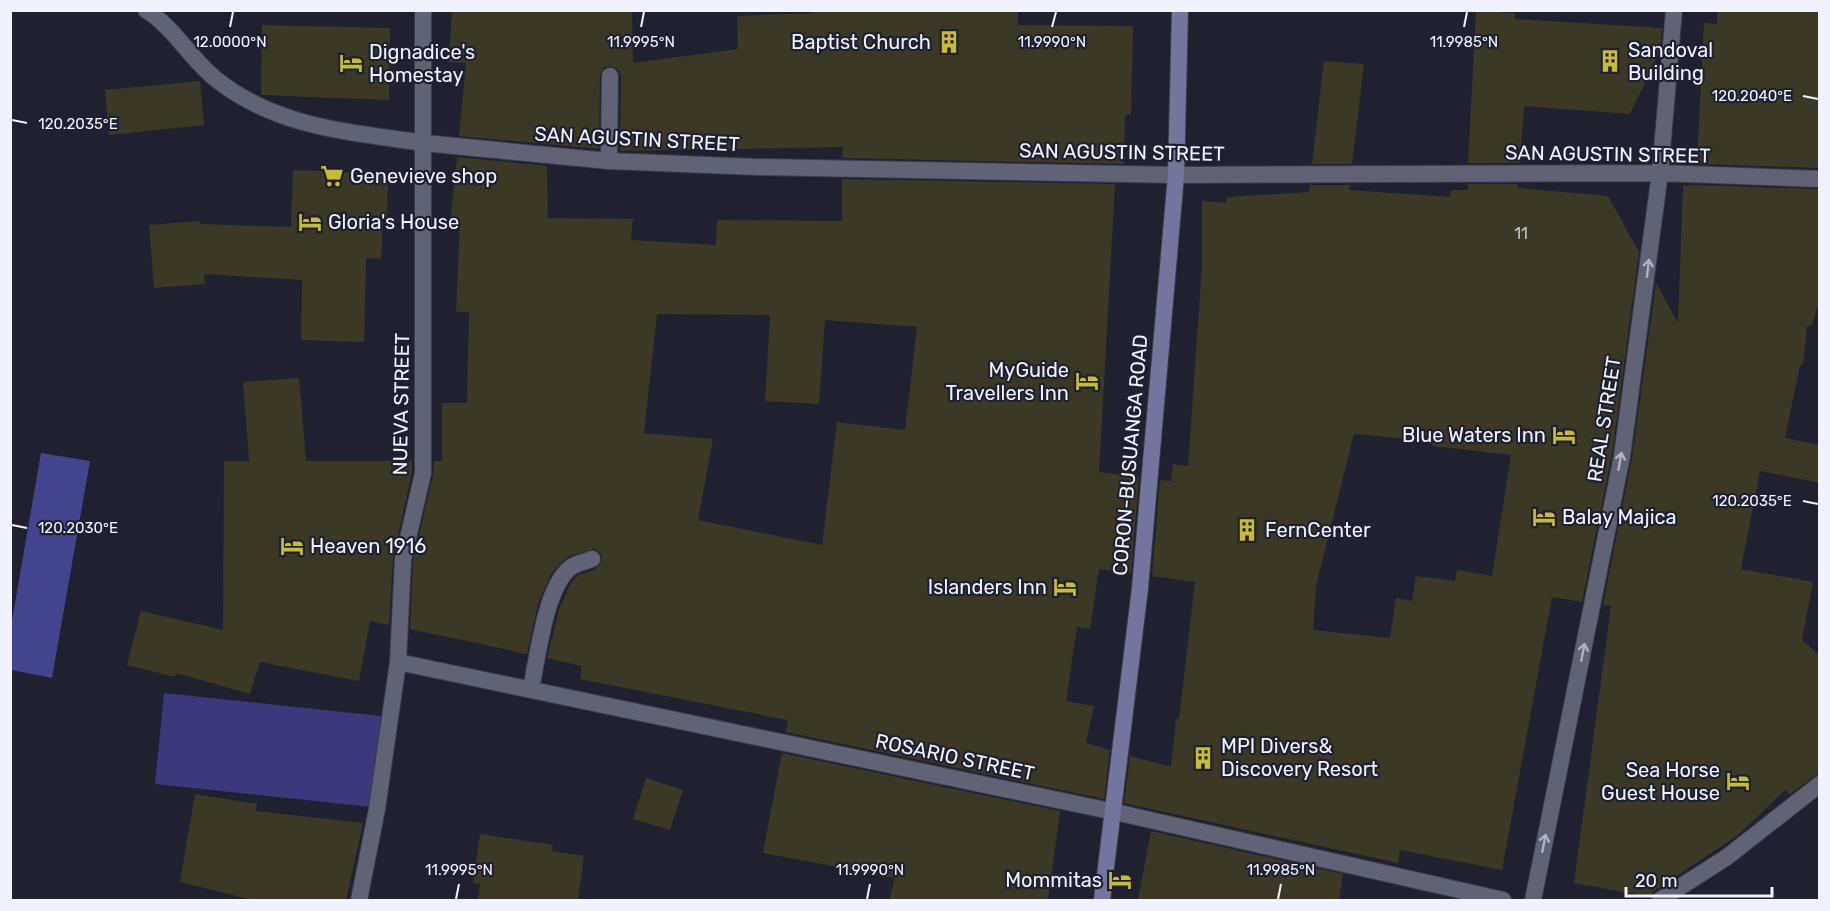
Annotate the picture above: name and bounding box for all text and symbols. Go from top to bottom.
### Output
building icon: Baptist Church [936,29,962,55]
place label: Baptist Church [791,30,931,54]
text: 12.0000°N [193,33,267,51]
text: 11.9995°N [607,33,675,51]
text: 11.9990°N [1018,33,1086,51]
text: 11.9985°N [1430,33,1498,51]
place label: Sandoval Building [1628,38,1713,85]
place label: Dignadice's Homestay [369,40,475,87]
building icon: Sandoval Building [1597,48,1623,74]
hotel icon: Dignadice's Homestay [338,50,364,76]
text: 120.2040°E [1712,87,1792,105]
text: 120.2035°E [38,115,118,133]
street label: SAN AGUSTIN STREET [534,122,741,156]
street label: SAN AGUSTIN STREET [1019,138,1225,166]
street label: SAN AGUSTIN STREET [1505,140,1711,168]
supermarket icon: Genevieve shop [319,163,345,189]
place label: Genevieve shop [350,164,497,188]
hotel icon: Gloria's House [297,209,323,235]
place label: Gloria's House [328,210,459,234]
house number: 11 [1514,224,1528,243]
one-way arrow [1643,258,1654,278]
street label: NUEVA STREET [388,332,414,475]
street label: CORON-BUSUANGA ROAD [1107,333,1153,577]
street label: REAL STREET [1582,354,1626,484]
place label: MyGuide Travellers Inn [946,358,1069,405]
hotel icon: MyGuide Travellers Inn [1074,368,1100,394]
hotel icon: Blue Waters Inn [1551,422,1577,448]
place label: Blue Waters Inn [1402,423,1546,447]
one-way arrow [1615,451,1626,471]
text: 120.2035°E [1712,492,1792,510]
hotel icon: Balay Majica [1531,504,1557,530]
place label: Balay Majica [1562,505,1677,529]
building icon: FernCenter [1234,517,1260,543]
place label: FernCenter [1265,518,1371,542]
text: 120.2030°E [38,519,118,537]
hotel icon: Heaven 1916 [279,533,305,559]
place label: Heaven 1916 [310,534,426,558]
hotel icon: Islanders Inn [1052,574,1078,600]
place label: Islanders Inn [928,575,1047,599]
one-way arrow [1578,643,1589,662]
street label: ROSARIO STREET [873,728,1037,786]
place label: MPI Divers& Discovery Resort [1221,734,1378,781]
building icon: MPI Divers& Discovery Resort [1190,745,1216,771]
place label: Sea Horse Guest House [1601,758,1720,805]
hotel icon: Sea Horse Guest House [1725,768,1751,794]
one-way arrow [1539,834,1550,853]
scale bar [1626,860,1772,898]
text: 11.9995°N [425,861,493,879]
text: 11.9990°N [836,861,904,879]
text: 11.9985°N [1247,861,1315,879]
hotel icon: Mommitas [1107,867,1133,893]
place label: Mommitas [1005,868,1102,892]
text: 20 m [1635,870,1677,892]

